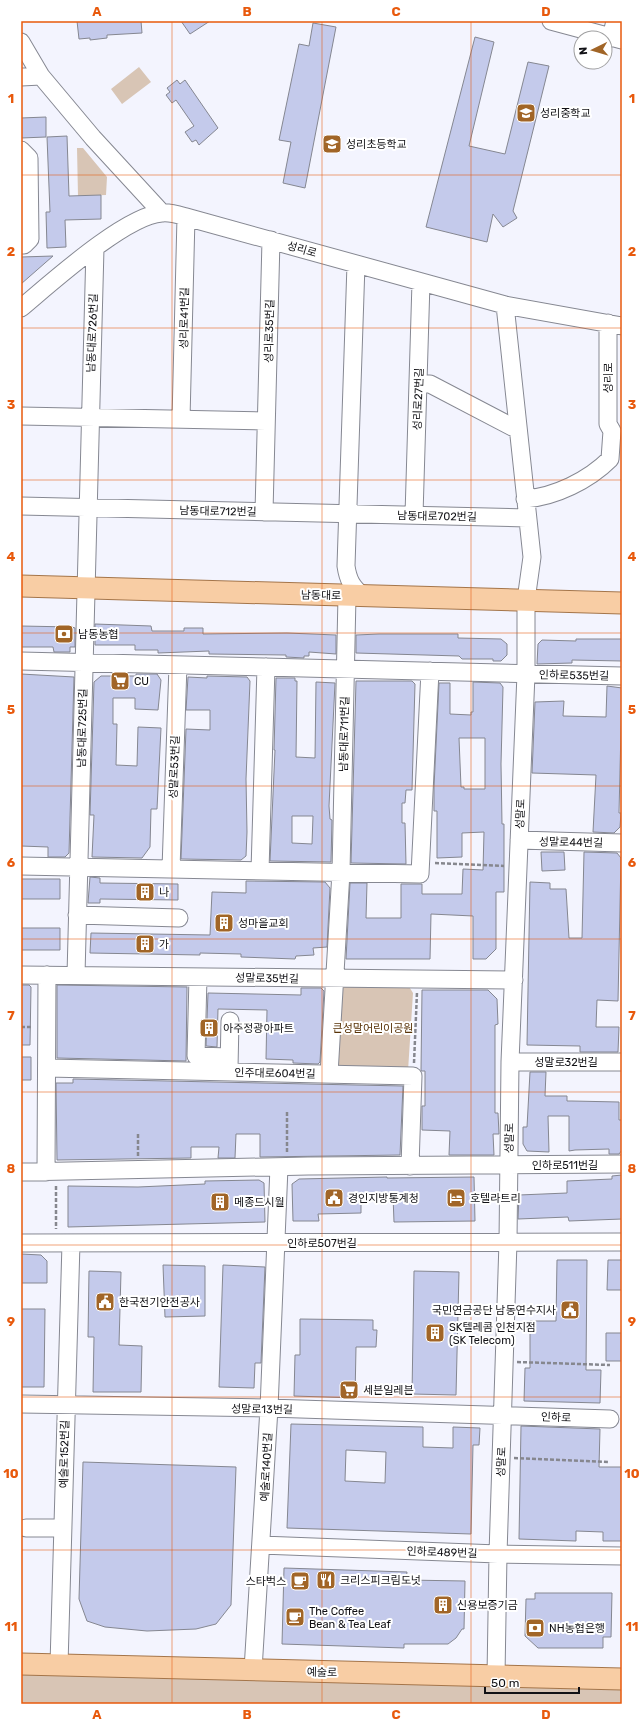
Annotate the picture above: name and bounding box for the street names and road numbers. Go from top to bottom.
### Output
street label: 성리로 [285,239,318,260]
street label: 성리로41번길 [177,287,192,349]
street label: 남동대로726번길 [85,293,100,373]
street label: 성리로35번길 [262,299,277,363]
street label: 성리로 [602,363,615,393]
street label: 성리로27번길 [411,367,426,431]
street label: 남동대로712번길 [179,504,257,519]
street label: 남동대로702번길 [397,509,477,524]
street label: 남동대로 [301,589,341,602]
street label: 인하로535번길 [539,668,609,683]
street label: 남동대로725번길 [75,688,90,768]
street label: 남동대로711번길 [337,696,352,772]
street label: 성말로53번길 [167,735,182,799]
street label: 성말로 [513,799,528,829]
street label: 성말로44번길 [539,835,603,850]
street label: 성말로35번길 [235,971,299,986]
street label: 성말로32번길 [534,1056,598,1069]
street label: 인주대로604번길 [234,1066,316,1081]
street label: 성말로 [503,1123,516,1153]
street label: 인하로511번길 [532,1159,598,1172]
street label: 인하로507번길 [287,1237,357,1250]
street label: 성말로13번길 [231,1402,293,1417]
street label: 인하로 [541,1410,571,1425]
street label: 예술로152번길 [57,1420,72,1488]
street label: 예술로140번길 [258,1432,275,1502]
street label: 성말로 [494,1447,509,1477]
street label: 인하로489번길 [406,1545,478,1560]
street label: 예술로 [307,1666,337,1679]

